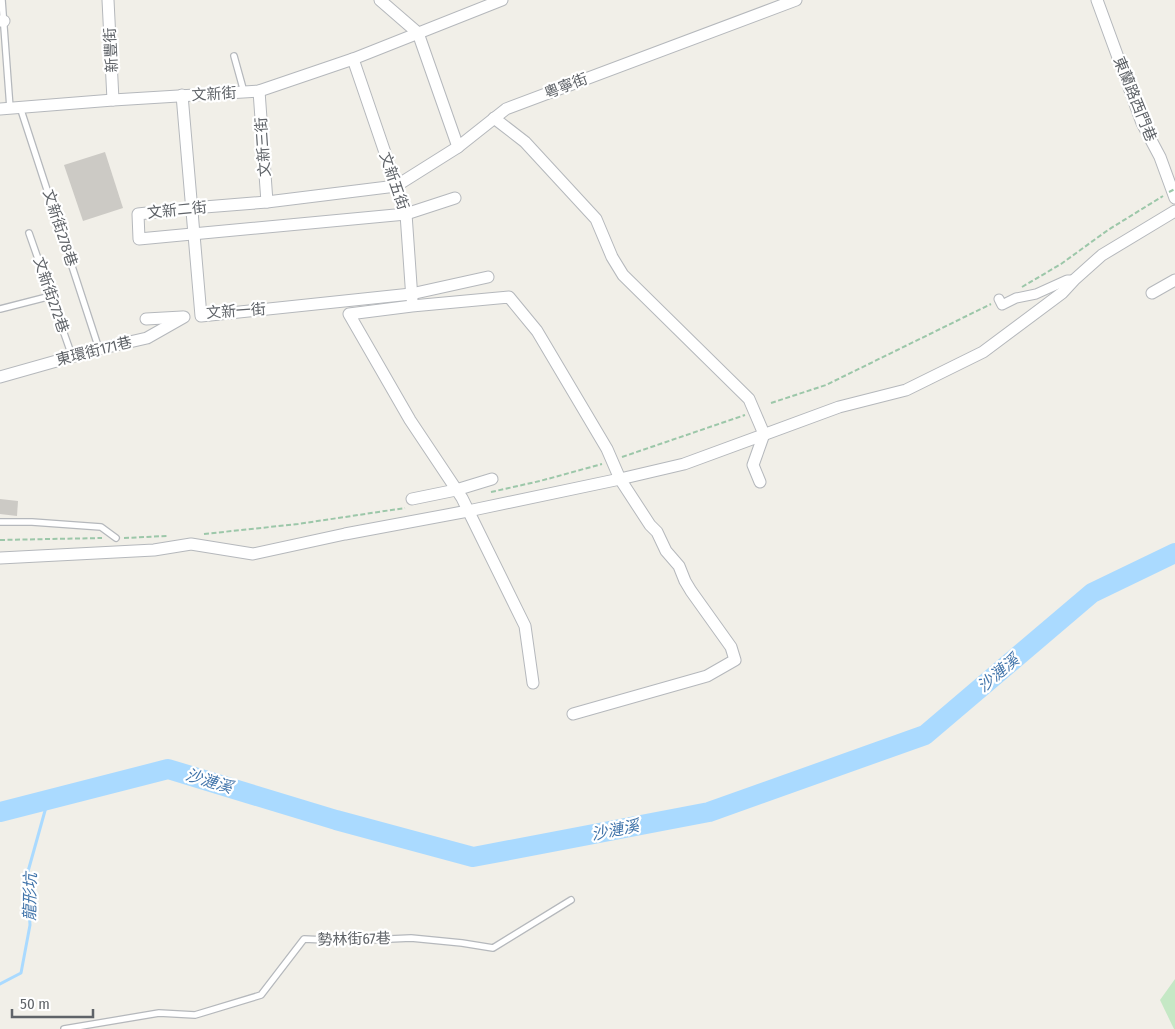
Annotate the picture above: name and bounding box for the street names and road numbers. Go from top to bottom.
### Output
street label: 新豐街 [101,27,121,73]
street label: 東蘭路西門巷 [1110,54,1160,144]
street label: 粵寧街 [542,70,590,102]
street label: 文新街 [191,84,237,104]
street label: 文新三街 [252,116,274,178]
street label: 文新五街 [376,150,412,212]
street label: 文新街278巷 [39,187,81,269]
street label: 文新二街 [146,198,208,222]
street label: 文新街272巷 [30,255,72,335]
street label: 文新一街 [205,300,267,322]
street label: 東環街171巷 [54,333,134,369]
street label: 勢林街67巷 [317,929,391,949]

